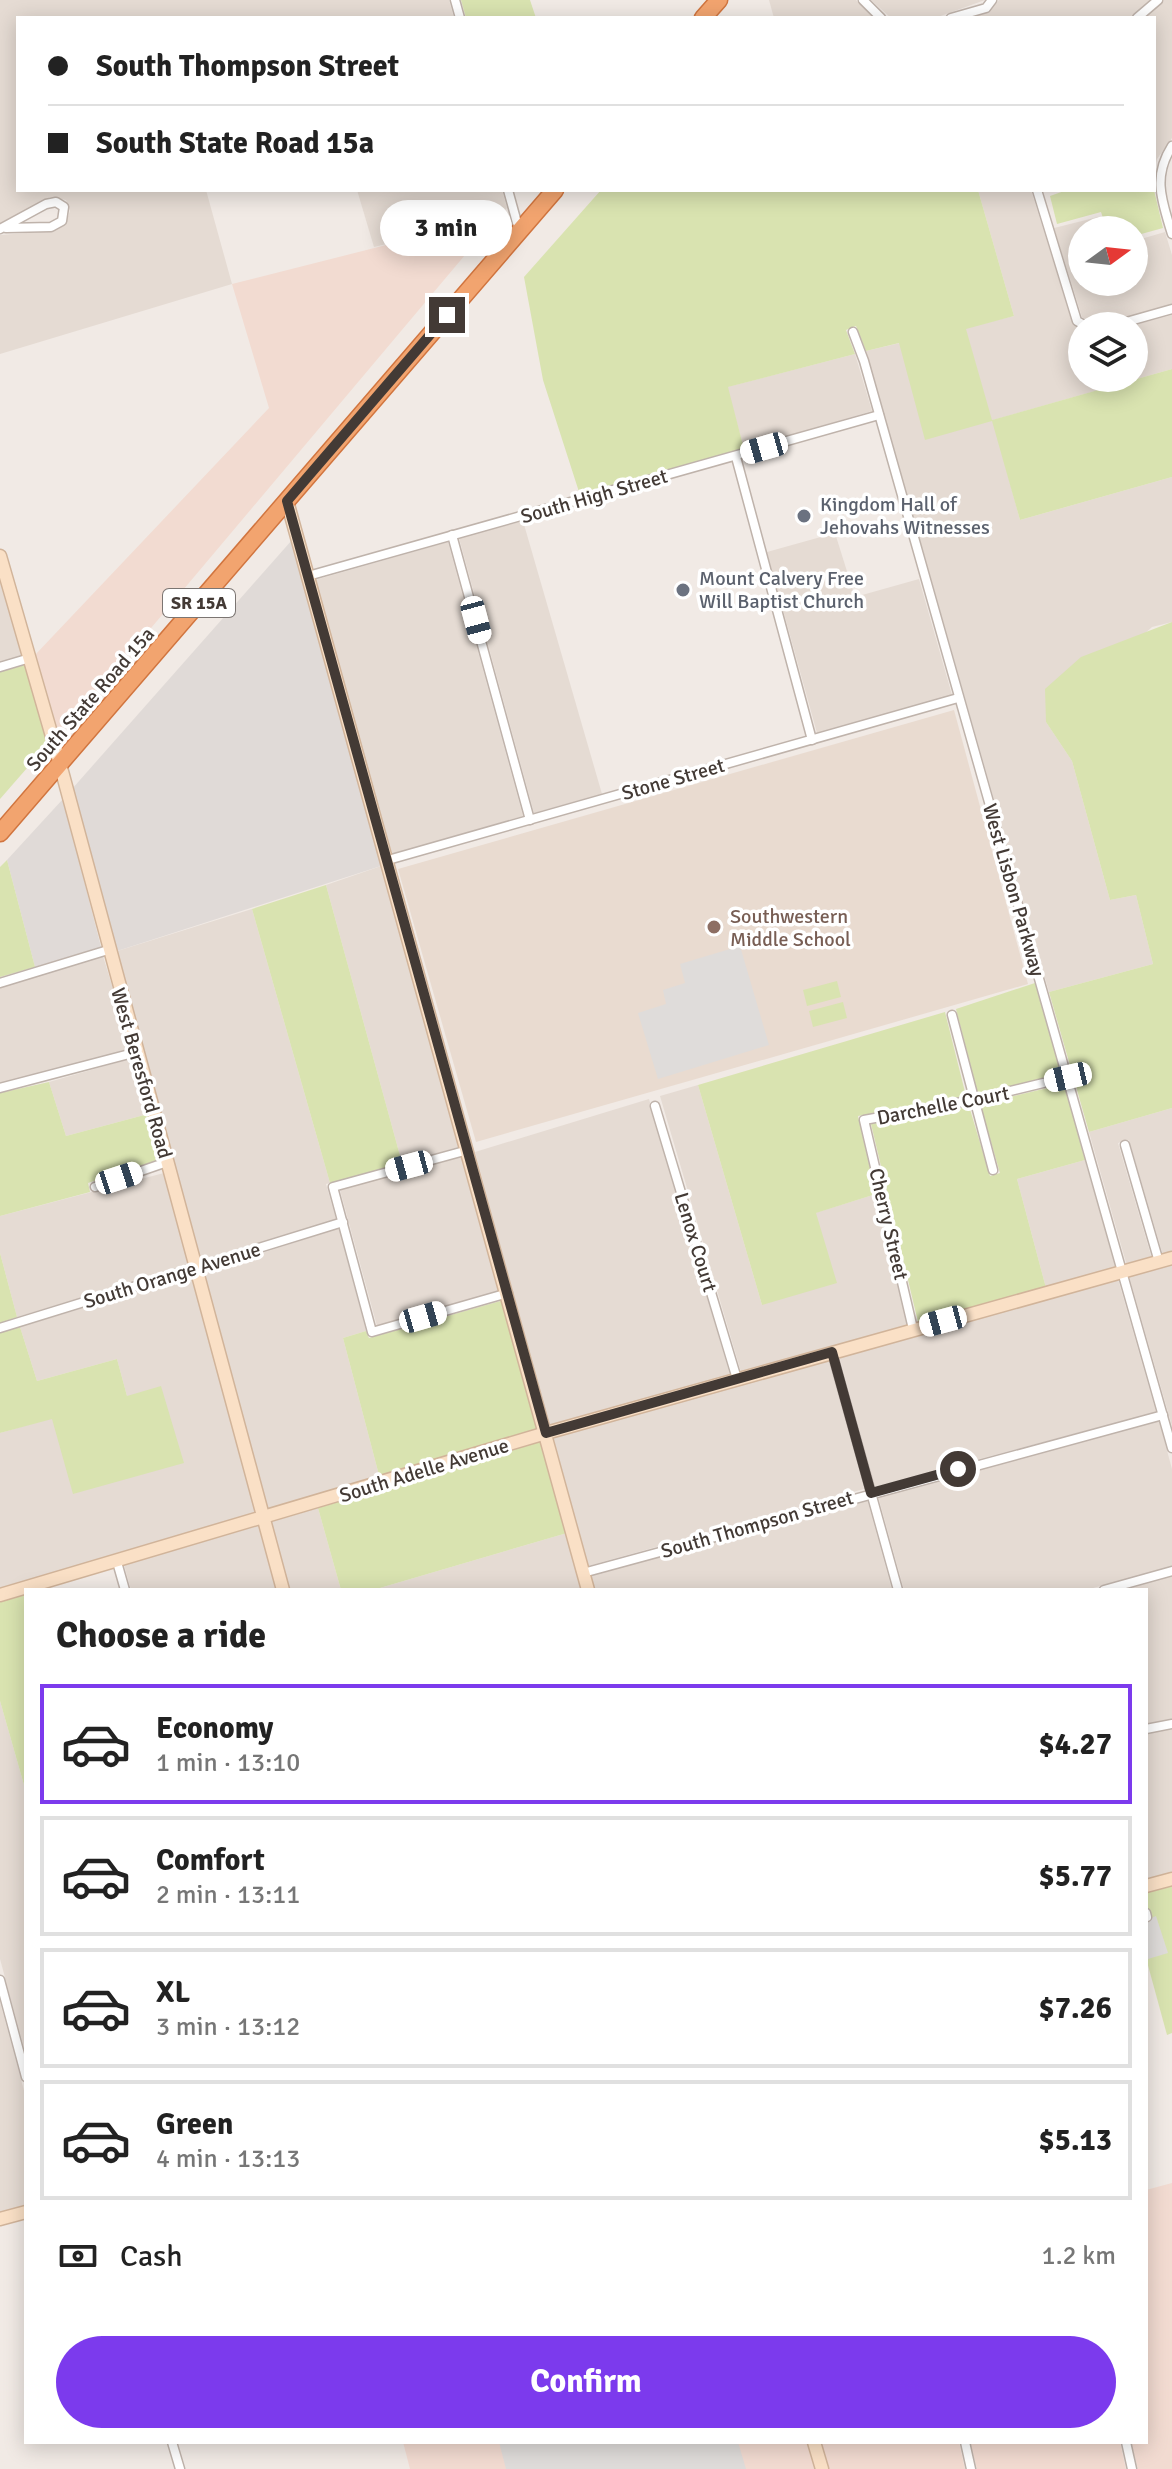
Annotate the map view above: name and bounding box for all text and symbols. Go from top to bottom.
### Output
text: South Thompson Street [96,48,399,85]
text: South State Road 15a [96,125,374,162]
callout: 3 min [381,199,513,255]
text: 3 min [415,212,477,244]
north arrow [1068,216,1148,296]
map controls [1068,216,1148,392]
route end [429,297,465,333]
button: layers [1068,312,1148,392]
car [738,430,790,466]
street label: South High Street [518,464,670,529]
place label: Kingdom Hall of Jehovahs Witnesses [820,492,990,540]
marker: Kingdom Hall of Jehovahs Witnesses [795,507,813,525]
place label: Mount Calvery Free Will Baptist Church [699,566,864,614]
marker: Mount Calvery Free Will Baptist Church [674,581,692,599]
road number: SR 15A [163,589,235,617]
car [458,594,494,646]
street label: South State Road 15a [21,622,160,777]
street label: Stone Street [619,753,727,806]
street label: West Lisbon Parkway [977,801,1050,980]
place label: Southwestern Middle School [730,904,851,952]
marker: Southwestern Middle School [705,918,723,936]
street label: West Beresford Road [105,985,178,1161]
car [1042,1060,1094,1094]
street label: Darchelle Court [875,1080,1011,1131]
car [383,1148,435,1184]
car [92,1159,146,1197]
street label: Cherry Street [864,1166,914,1282]
street label: Lenox Court [669,1189,722,1295]
street label: South Orange Avenue [81,1237,264,1314]
car [397,1299,449,1335]
car [917,1303,969,1339]
street label: South Adelle Avenue [336,1433,512,1508]
route start [940,1451,976,1487]
street label: South Thompson Street [658,1485,856,1564]
text: Choose a ride [56,1613,266,1658]
icon: car [60,1708,132,1780]
text: Economy [156,1710,273,1747]
text: $4.27 [1039,1726,1112,1763]
text: 1 min · 13:10 [156,1747,300,1779]
icon: car [60,1840,132,1912]
text: Comfort [156,1842,265,1879]
text: $5.77 [1039,1858,1112,1895]
text: 2 min · 13:11 [156,1879,300,1911]
icon: car [60,1972,132,2044]
text: XL [156,1974,190,2011]
text: $7.26 [1039,1990,1112,2027]
text: 3 min · 13:12 [156,2011,300,2043]
icon: car [60,2104,132,2176]
text: Green [156,2106,233,2143]
text: $5.13 [1039,2122,1112,2159]
text: 4 min · 13:13 [156,2143,300,2175]
icon: cash [56,2234,100,2278]
text: Cash [120,2238,183,2275]
text: 1.2 km [1042,2240,1116,2272]
button: Confirm [56,2336,1116,2428]

